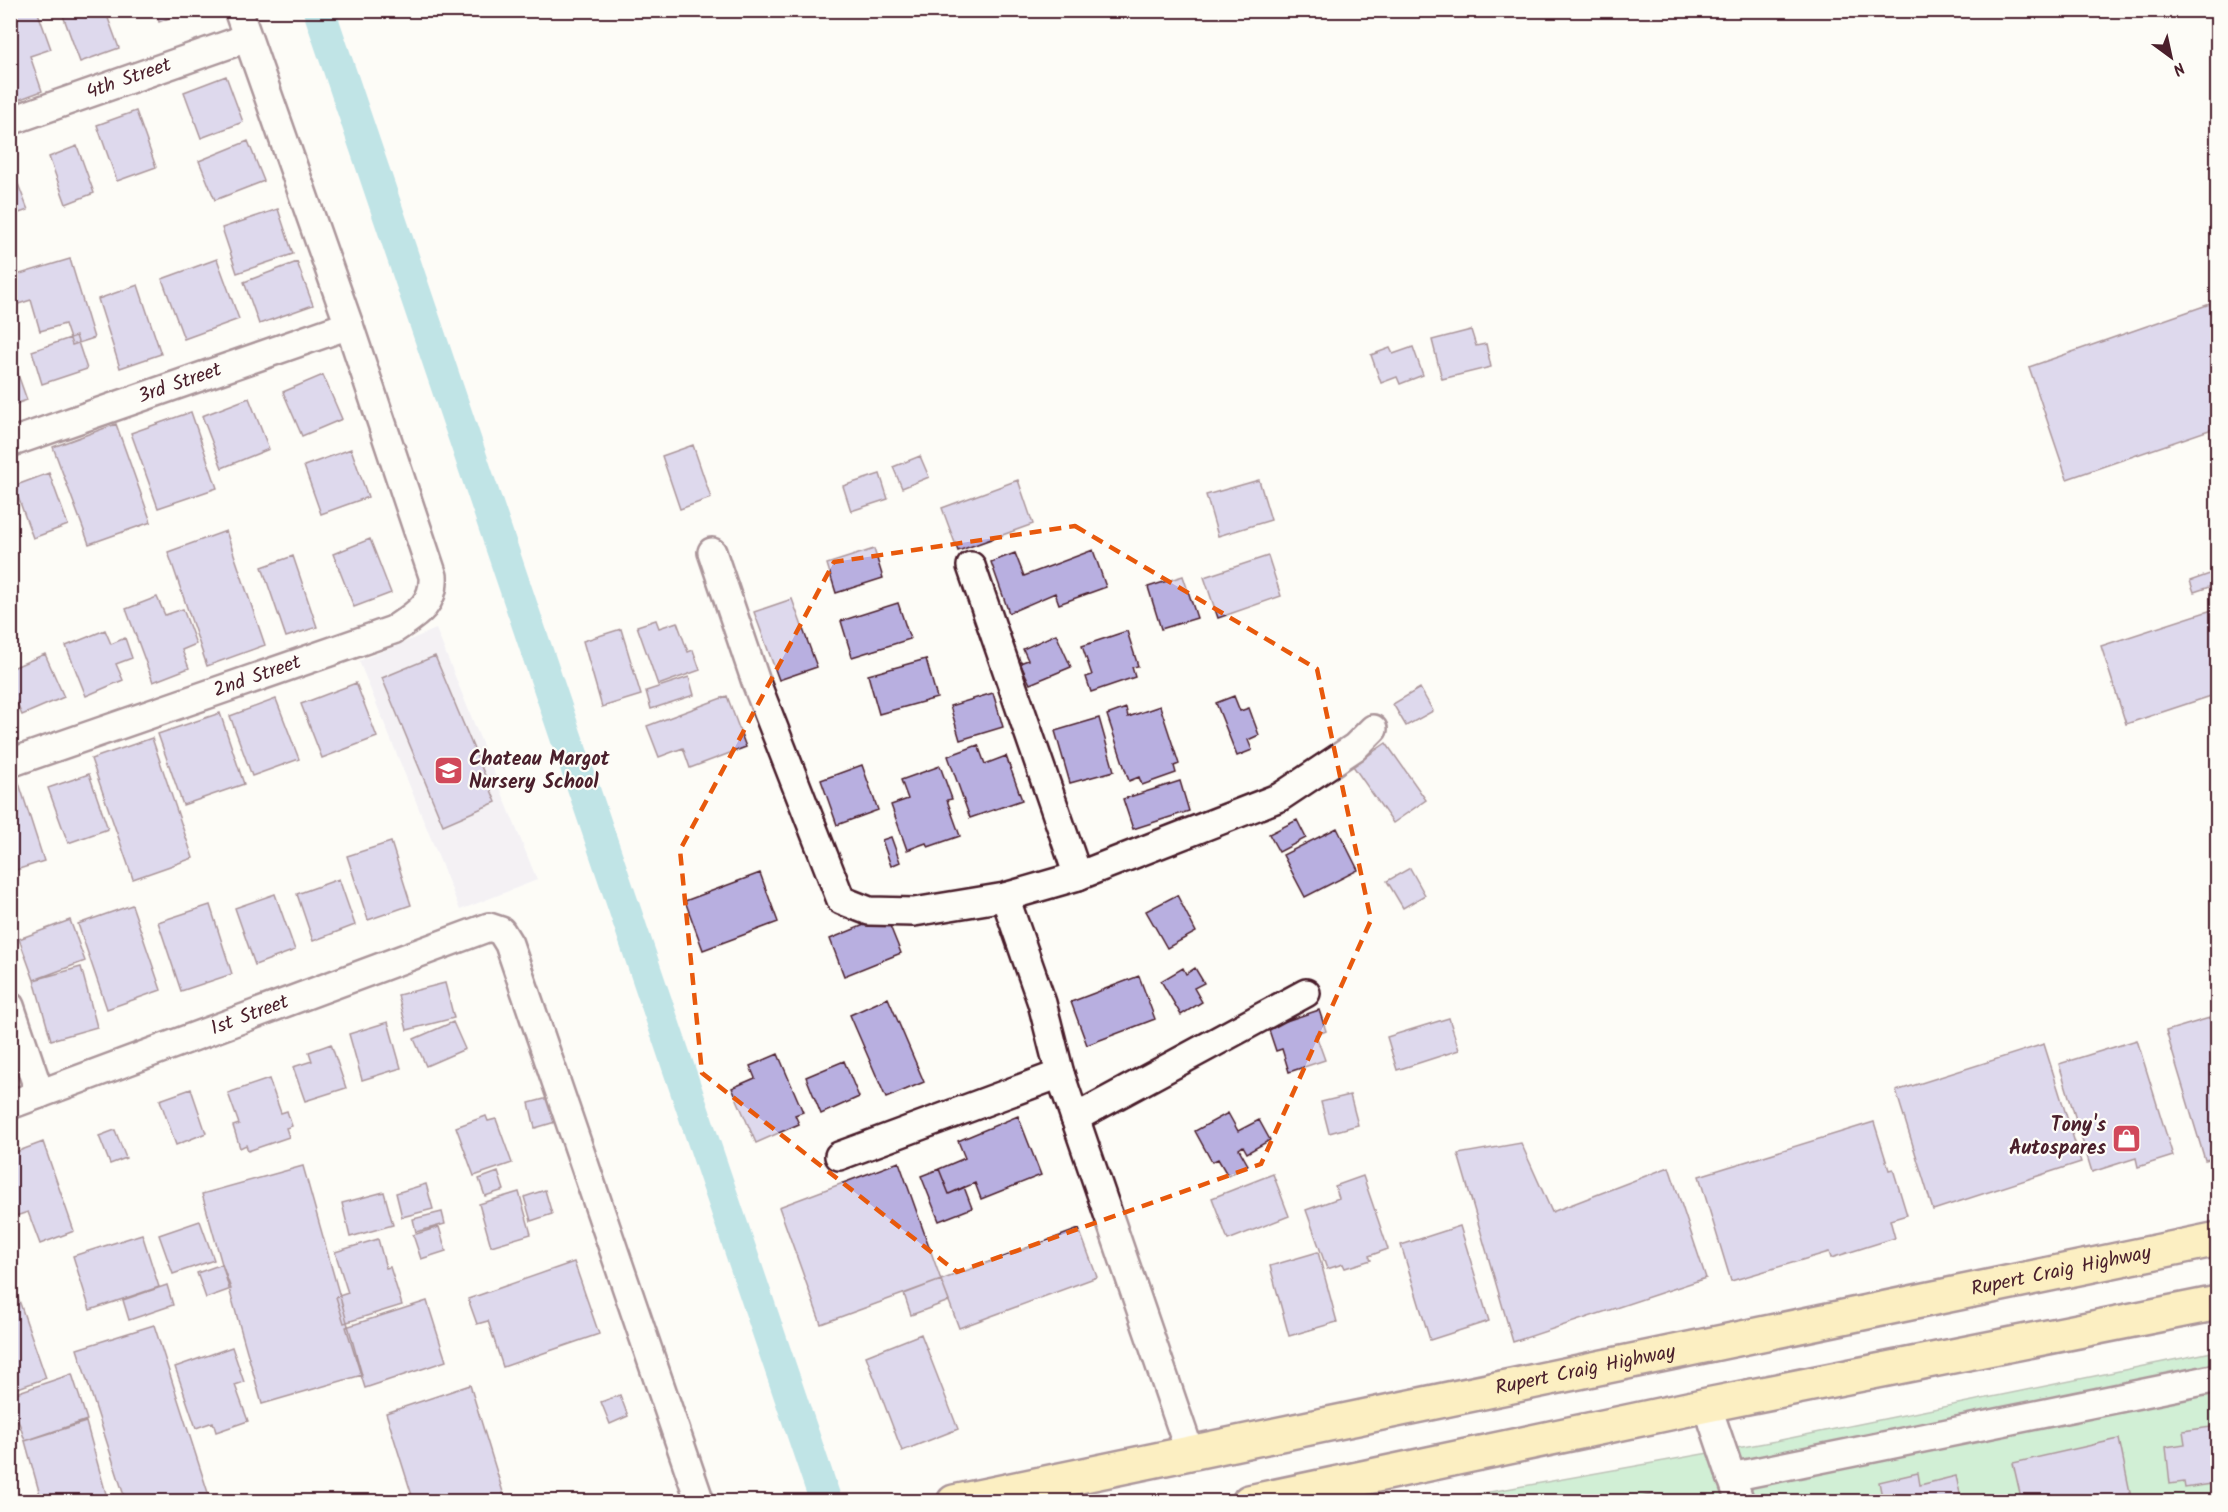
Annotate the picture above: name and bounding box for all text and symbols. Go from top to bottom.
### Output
north arrow [2141,27,2201,87]
street label: 4th Street [82,50,176,109]
text: N [2167,55,2189,82]
street label: 3rd Street [134,354,226,413]
street label: 2nd Street [209,647,306,707]
place label: Chateau Margot Nursery School [469,744,610,799]
school or university icon: Chateau Margot Nursery School [432,755,464,787]
street label: 1st Street [206,987,294,1045]
place label: Tony's Autospares [2009,1110,2107,1165]
shop icon: Tony's Autospares [2111,1122,2143,1154]
street label: Rupert Craig Highway [1968,1237,2155,1306]
street label: Rupert Craig Highway [1493,1336,1679,1405]

